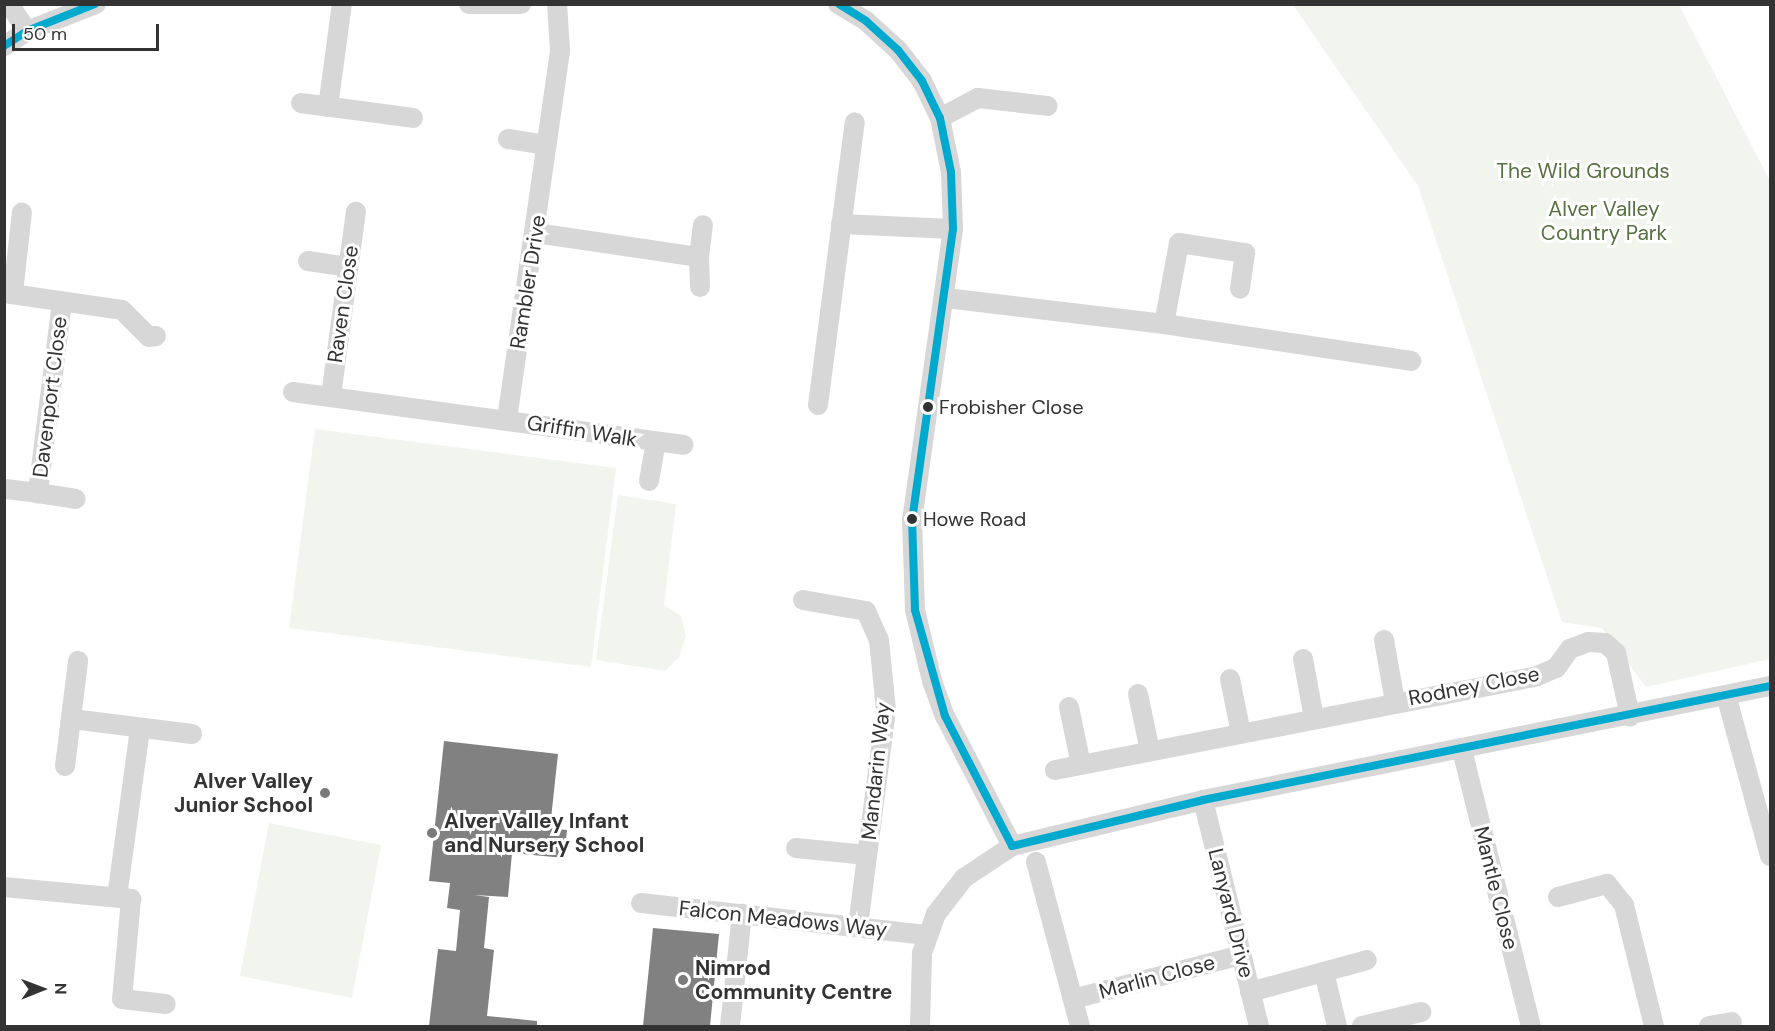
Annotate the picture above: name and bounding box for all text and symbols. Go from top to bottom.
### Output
scale bar [15,12,162,50]
text: 50 m [23,22,67,46]
park label: The Wild Grounds [1496,158,1670,184]
park label: Alver Valley Country Park [1541,196,1667,246]
street label: Rambler Drive [505,213,551,351]
street label: Raven Close [322,244,364,364]
street label: Davenport Close [28,315,72,479]
place label: Frobisher Close [939,395,1084,419]
marker: Frobisher Close [922,401,934,413]
street label: Griffin Walk [525,410,639,452]
place label: Howe Road [923,507,1026,531]
marker: Howe Road [906,513,918,525]
street label: Rodney Close [1406,661,1542,711]
street label: Mandarin Way [856,701,896,841]
place label: Alver Valley Junior School [174,768,313,818]
marker: Alver Valley Junior School [318,786,332,800]
place label: Alver Valley Infant and Nursery School [444,808,644,858]
street label: Mantle Close [1469,824,1523,952]
marker: Alver Valley Infant and Nursery School [425,826,439,840]
street label: Lanyard Drive [1203,846,1259,980]
street label: Falcon Meadows Way [678,896,888,942]
street label: Marlin Close [1096,949,1218,1005]
place label: Nimrod Community Centre [695,955,892,1005]
north arrow [12,959,72,1019]
marker: Nimrod Community Centre [676,973,690,987]
text: N [50,983,71,995]

